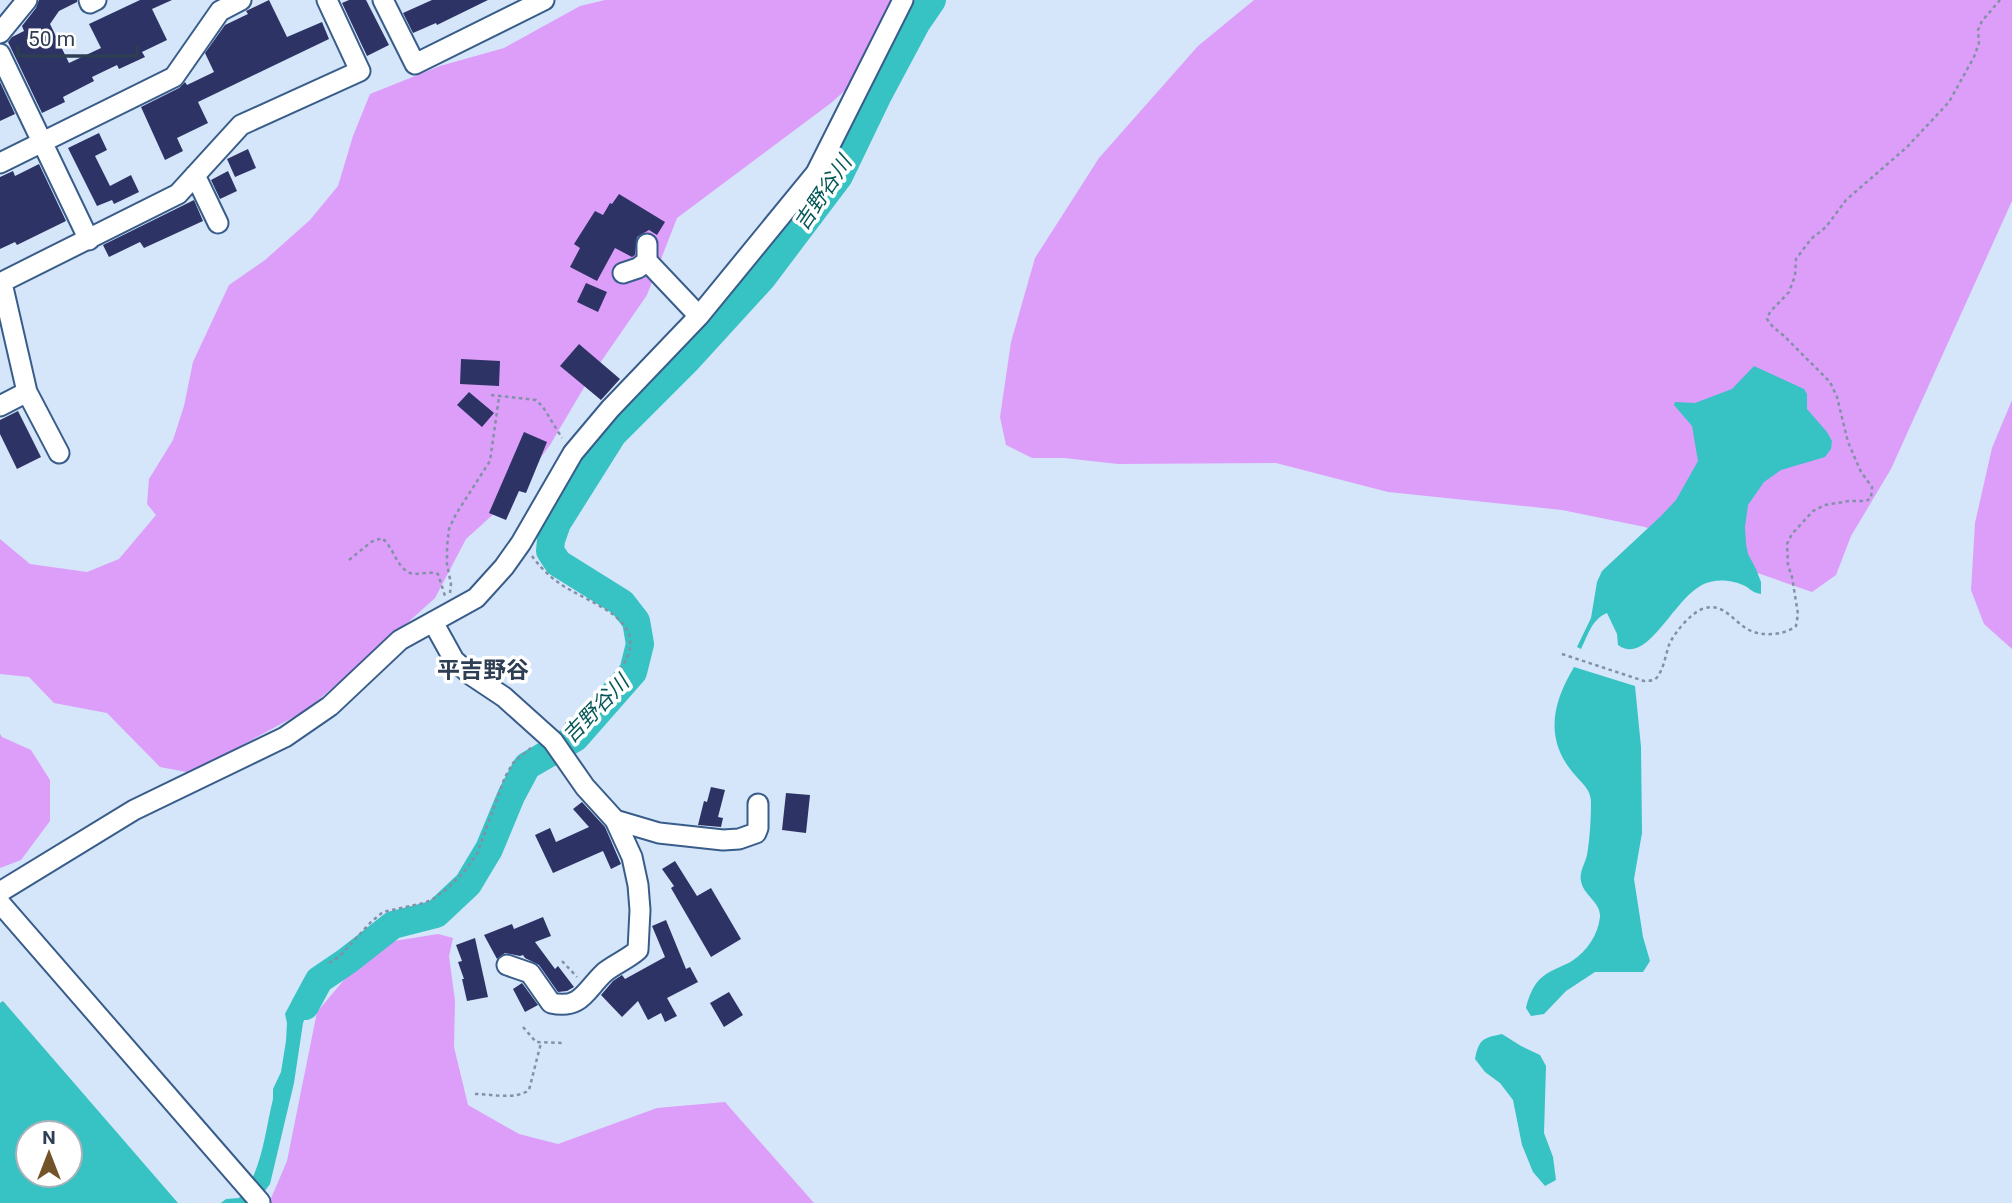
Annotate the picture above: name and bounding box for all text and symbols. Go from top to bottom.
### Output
scale bar [18,14,136,58]
text: 50 m [28,27,75,51]
water label: 吉野谷川 [790,150,858,235]
district label: 平吉野谷 [437,657,529,684]
water label: 吉野谷川 [558,669,635,748]
north arrow [14,1119,84,1189]
text: N [42,1126,56,1149]

